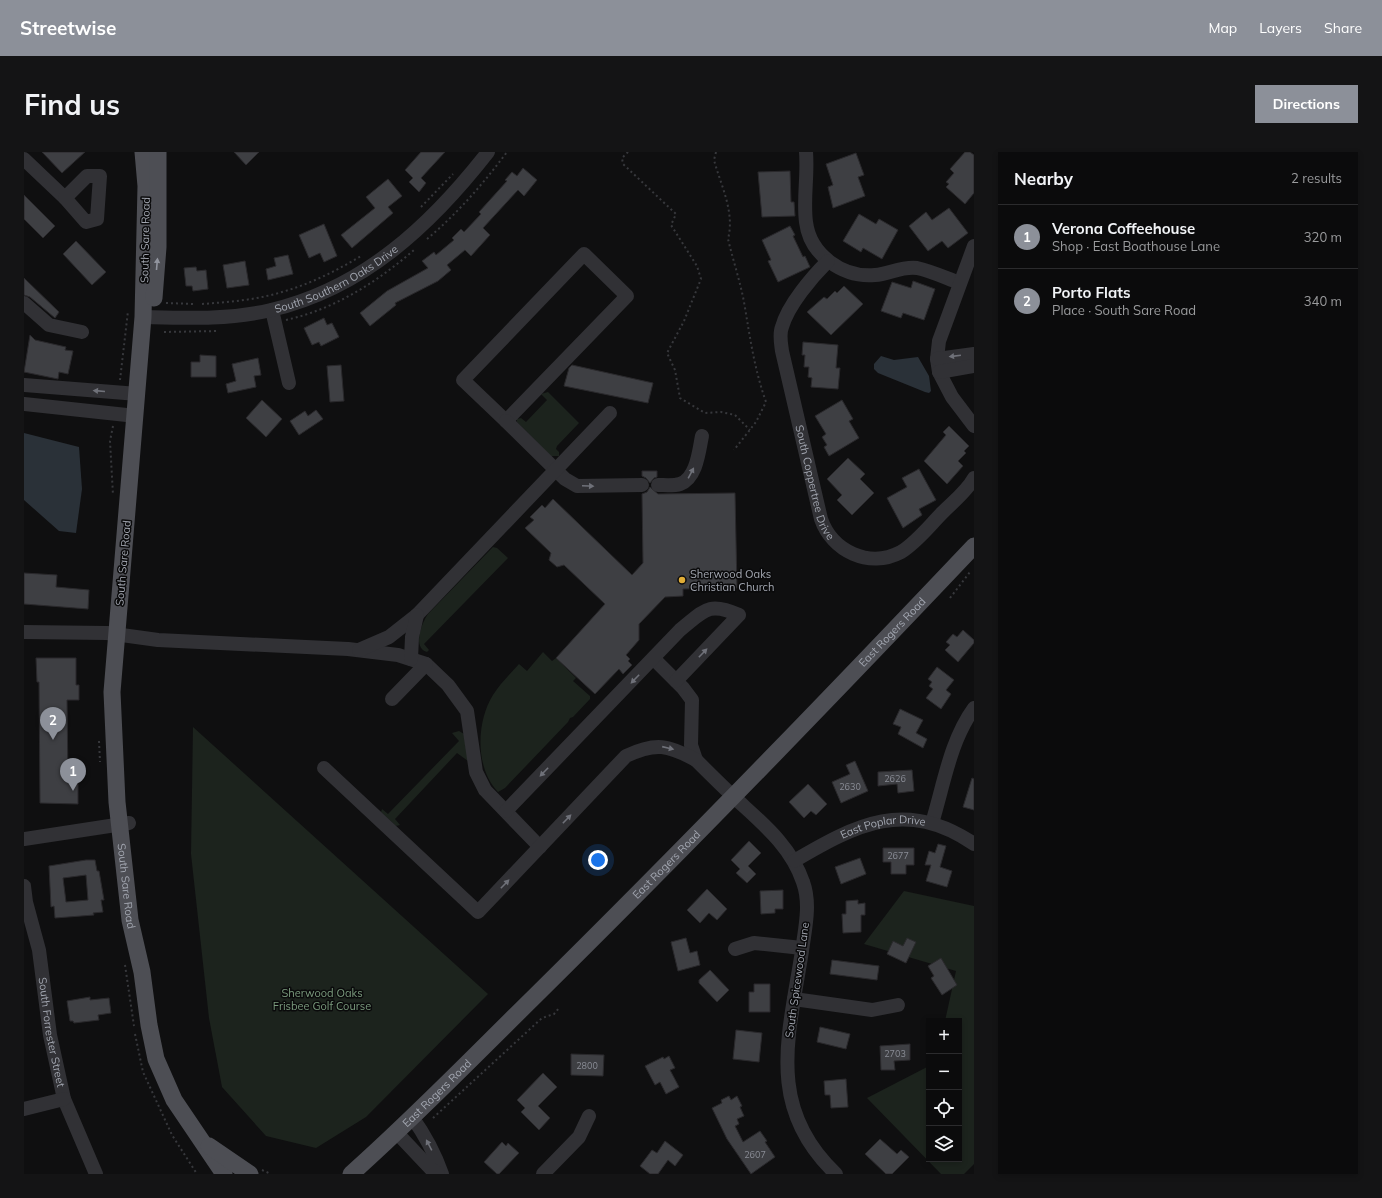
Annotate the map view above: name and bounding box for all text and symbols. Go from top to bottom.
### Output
text: Streetwise [20,16,116,40]
text: Map [1208,19,1237,37]
text: Layers [1259,19,1302,37]
text: Share [1324,19,1362,37]
button: Directions [1255,85,1358,123]
text: Find us [24,87,120,122]
text: Nearby [1014,168,1073,189]
text: 2 results [1291,170,1342,186]
street label: South Sare Road [137,197,153,283]
text: Verona Coffeehouse [1052,219,1195,238]
text: 1 [1023,229,1031,245]
text: 320 m [1304,229,1342,245]
text: Shop · East Boathouse Lane [1052,238,1220,254]
street label: South Southern Oaks Drive [273,242,401,316]
one-way arrow [154,258,160,270]
text: Porto Flats [1052,283,1130,302]
text: 2 [1023,293,1031,309]
text: 340 m [1304,293,1342,309]
text: Place · South Sare Road [1052,302,1196,318]
one-way arrow [949,353,961,360]
one-way arrow [93,388,105,395]
street label: South Coppertree Drive [792,424,838,543]
one-way arrow [688,467,694,479]
one-way arrow [582,483,594,490]
street label: South Sare Road [112,520,134,606]
place label: Sherwood Oaks Christian Church [690,567,775,594]
marker: Sherwood Oaks Christian Church [677,575,687,585]
street label: East Rogers Road [856,594,929,670]
one-way arrow [698,648,708,658]
one-way arrow [630,674,640,684]
pin: 2 [40,707,66,740]
one-way arrow [662,746,674,752]
pin: 1 [60,758,86,791]
one-way arrow [539,767,549,777]
house number: 2626 [884,773,906,784]
house number: 2630 [839,781,861,792]
street label: East Poplar Drive [838,812,927,842]
one-way arrow [562,814,572,824]
street label: East Rogers Road [630,827,703,902]
street label: South Sare Road [115,842,139,930]
your location [588,850,608,870]
house number: 2677 [887,850,909,861]
one-way arrow [500,879,509,888]
street label: South Spicewood Lane [782,921,812,1039]
street label: South Forrester Street [36,976,68,1089]
park label: Sherwood Oaks Frisbee Golf Course [273,986,371,1013]
map controls [926,1018,962,1162]
button: + [926,1018,962,1054]
house number: 2703 [884,1048,906,1059]
button: − [926,1054,962,1090]
street label: East Rogers Road [399,1056,474,1130]
house number: 2800 [576,1060,598,1071]
button: locate [926,1090,962,1126]
button: layers [926,1126,962,1162]
one-way arrow [426,1139,432,1151]
house number: 2607 [744,1149,766,1160]

